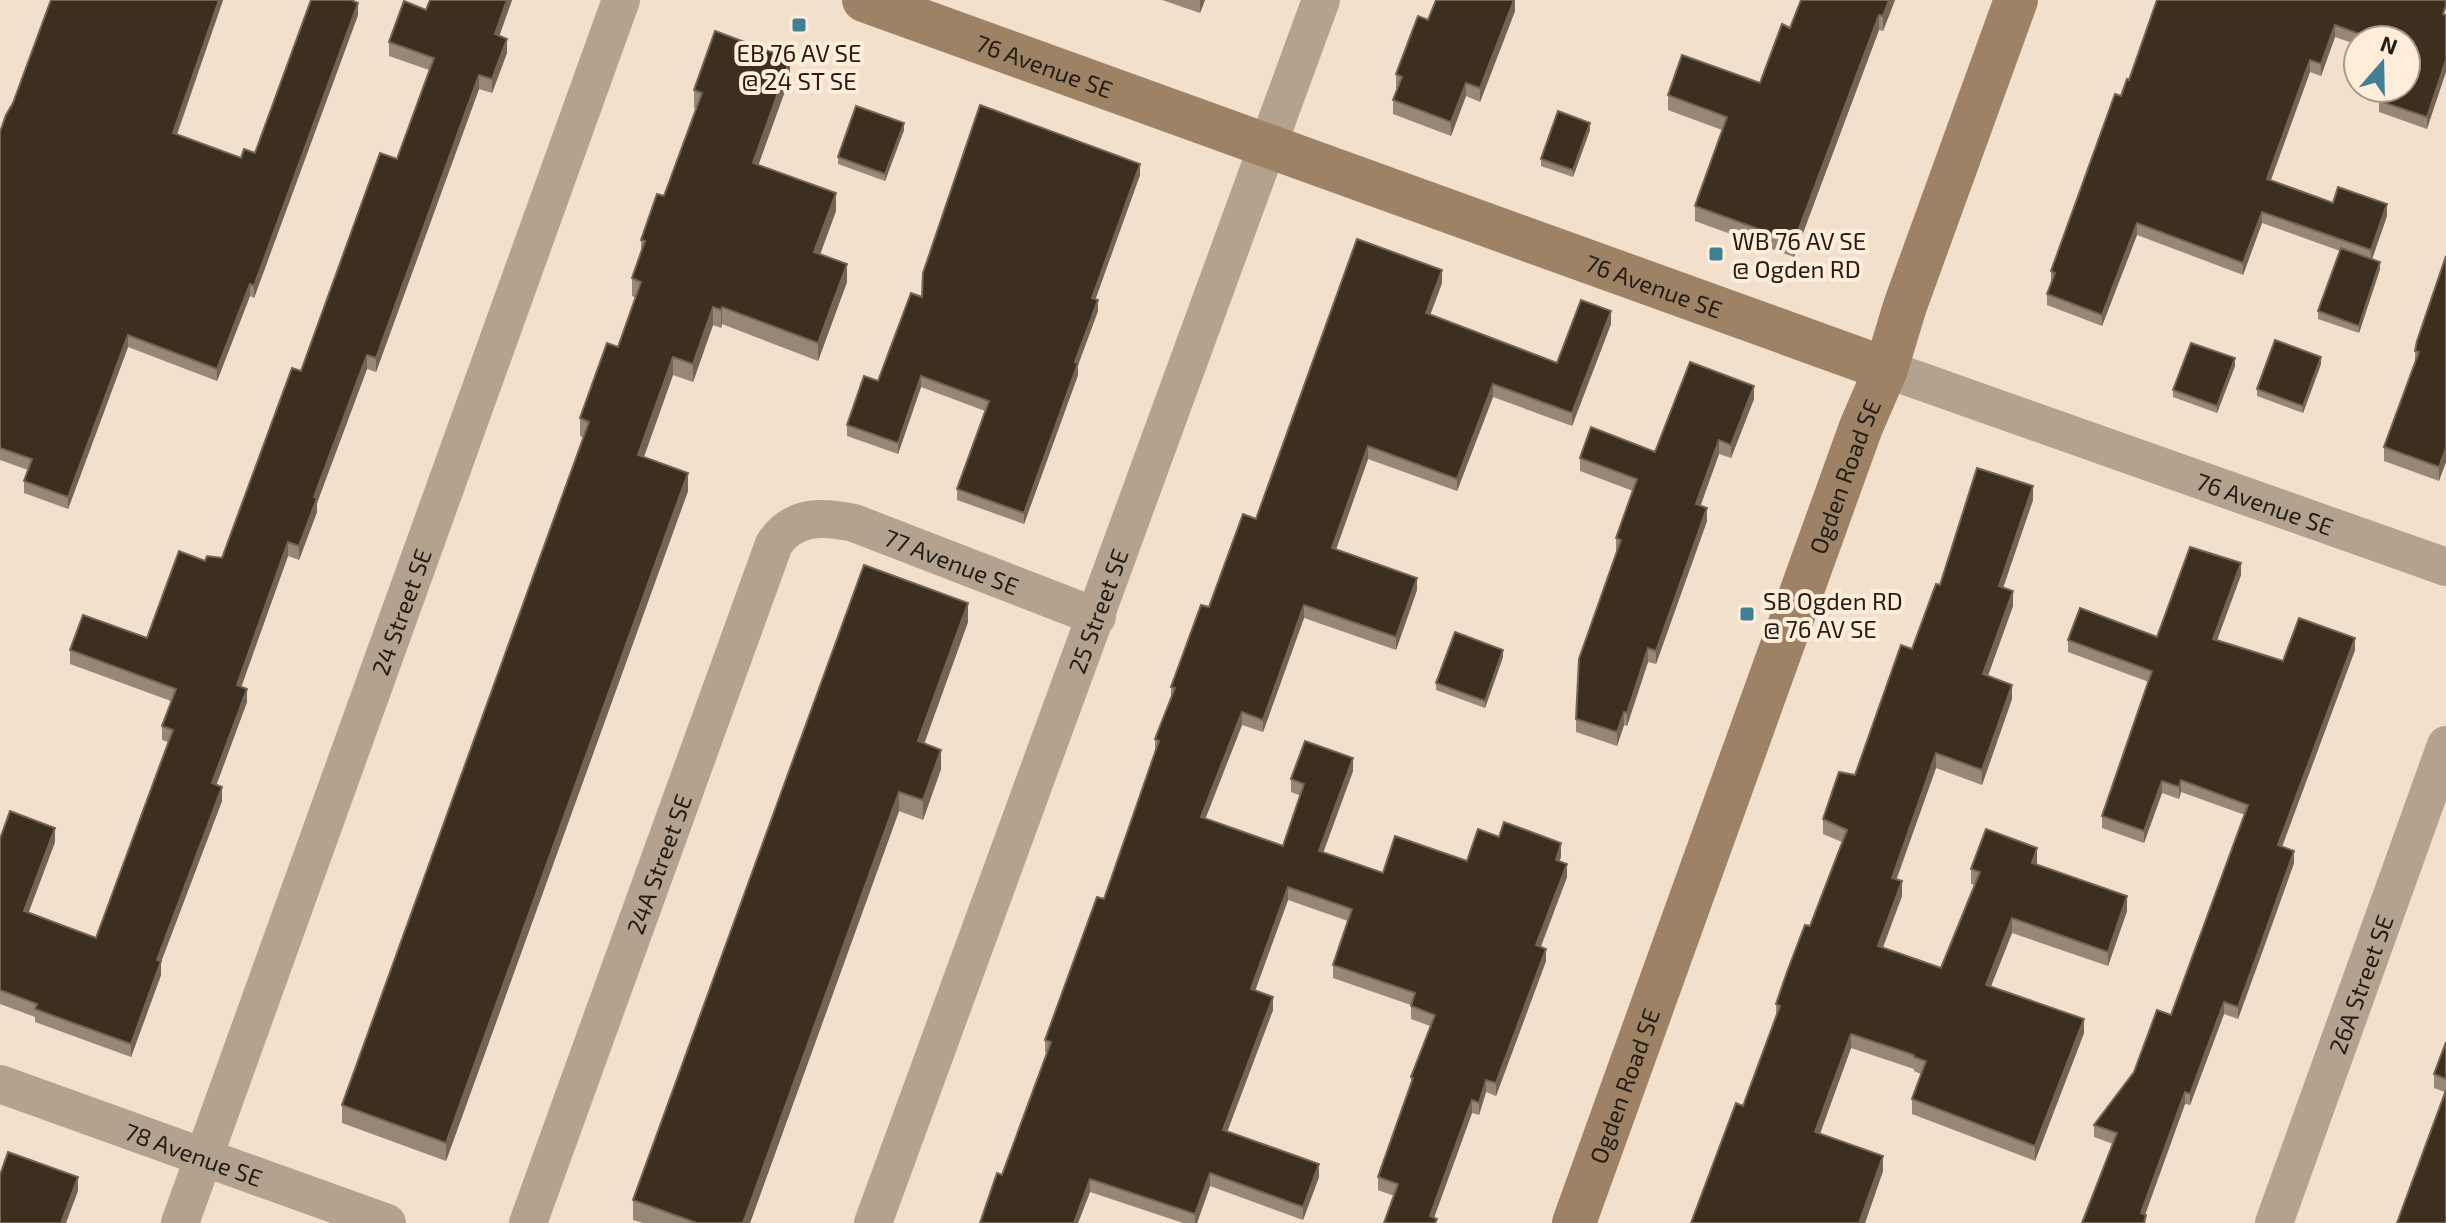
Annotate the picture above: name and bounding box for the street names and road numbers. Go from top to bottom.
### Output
street label: 76 Avenue SE [972,27,1117,103]
street label: 76 Avenue SE [1582,247,1727,323]
street label: Ogden Road SE [1802,394,1886,558]
street label: 76 Avenue SE [2193,465,2338,541]
street label: 77 Avenue SE [880,522,1023,600]
street label: 24 Street SE [364,544,437,679]
street label: 25 Street SE [1061,544,1133,677]
street label: 24A Street SE [619,790,697,938]
street label: 26A Street SE [2322,910,2398,1058]
street label: Ogden Road SE [1582,1004,1665,1167]
street label: 78 Avenue SE [121,1116,267,1192]

